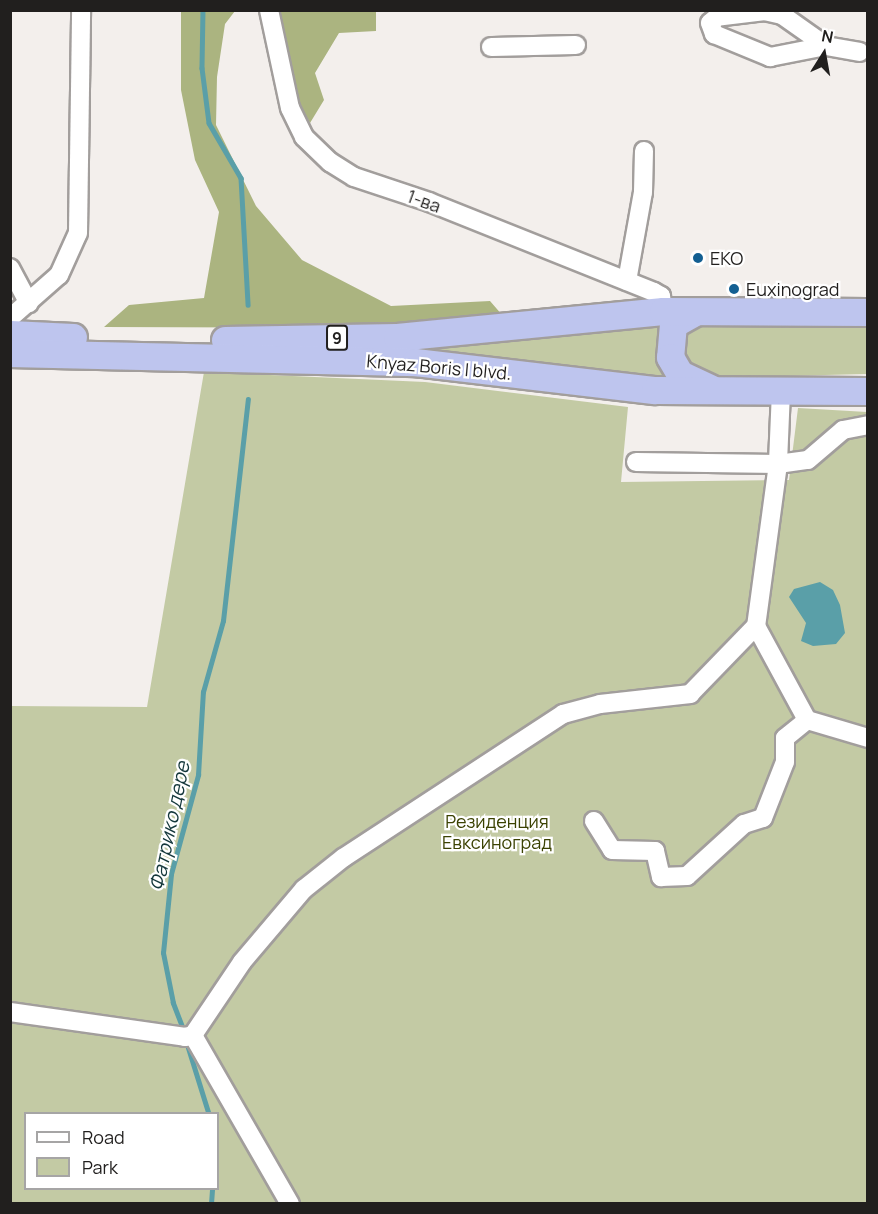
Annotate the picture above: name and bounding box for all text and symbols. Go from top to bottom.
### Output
north arrow [794,24,854,84]
text: N [820,24,835,48]
street label: 1-ва [404,185,444,217]
place label: ЕКО [710,247,743,269]
marker: ЕКО [691,251,705,265]
place label: Euxinograd [746,278,839,300]
marker: Euxinograd [727,282,741,296]
road number: 9 [325,325,349,351]
street label: Knyaz Boris I blvd. [366,350,512,384]
water label: Фатрико дере [144,759,194,893]
park label: Резиденция Евксиноград [442,811,552,854]
legend [24,1112,219,1190]
text: Road [82,1125,125,1149]
text: Park [82,1155,118,1179]

